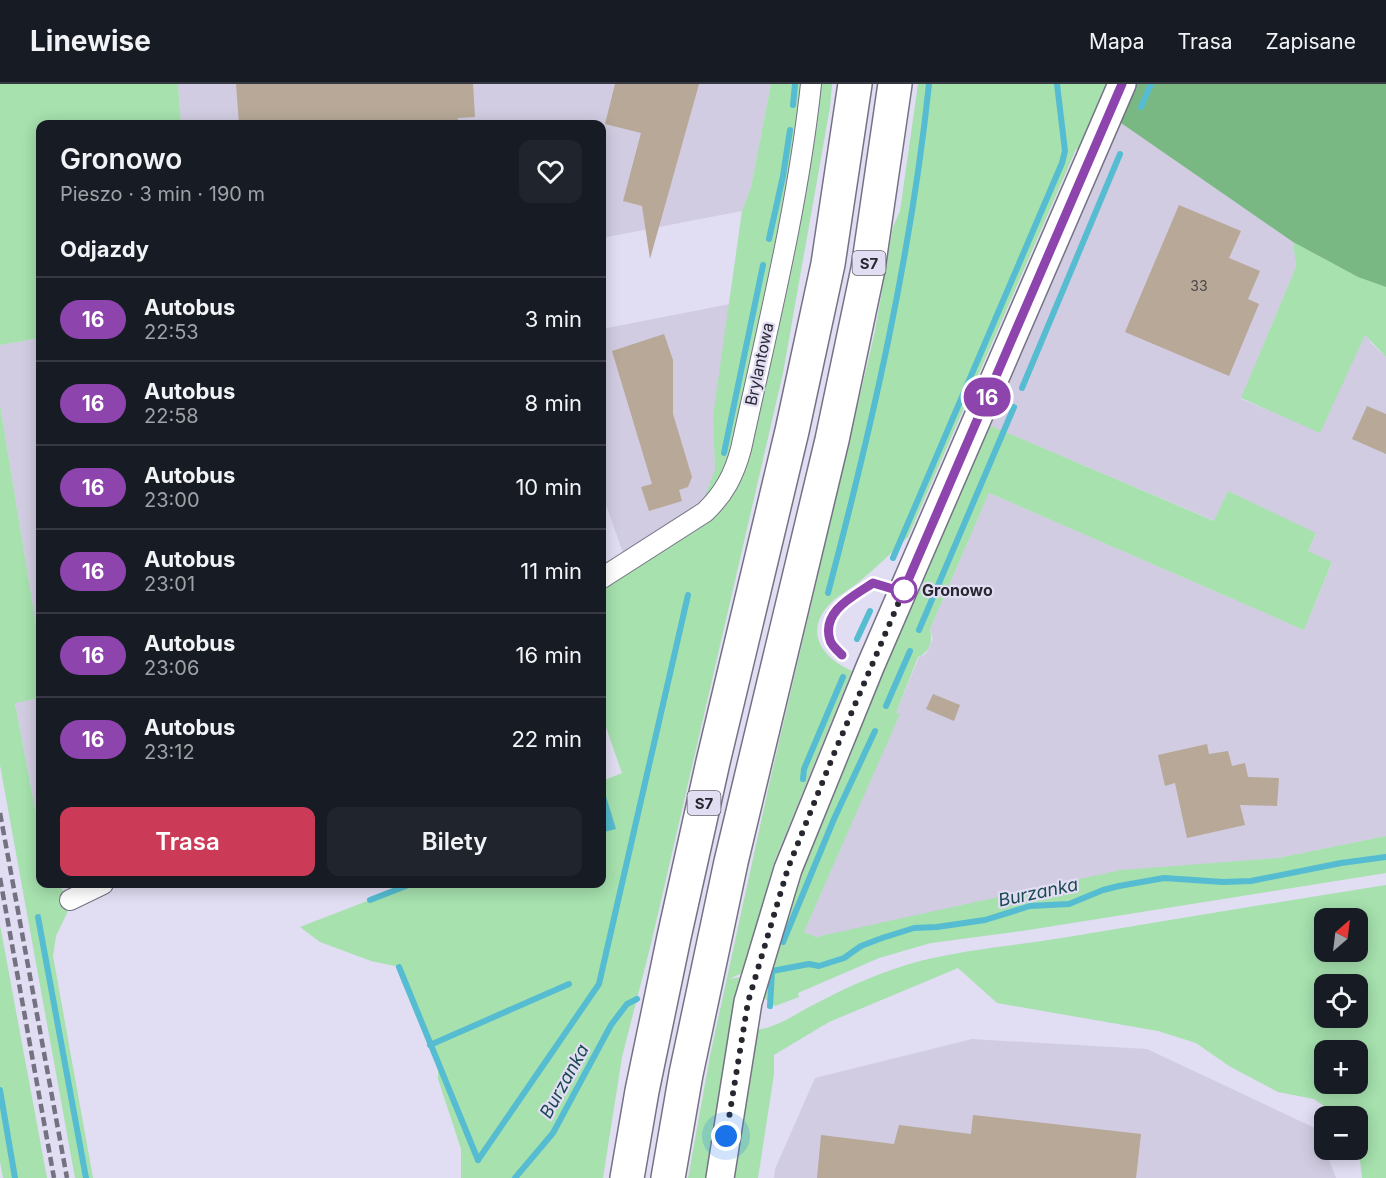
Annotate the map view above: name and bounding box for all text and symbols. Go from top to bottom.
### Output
text: Linewise [30,24,151,58]
text: Mapa [1089,29,1145,54]
text: Trasa [1178,29,1233,54]
text: Zapisane [1266,29,1356,54]
button: heart [519,140,582,203]
text: Gronowo [60,142,182,176]
text: Pieszo · 3 min · 190 m [60,182,265,206]
text: Odjazdy [60,236,149,262]
road number: S7 [852,251,886,275]
house number: 33 [1190,277,1208,294]
text: Autobus [144,294,235,320]
text: 3 min [525,306,582,332]
text: 16 [82,307,104,332]
text: 22:53 [144,320,199,344]
street label: Brylantowa [740,321,778,407]
text: Autobus [144,378,235,404]
line badge: 16 [960,378,1014,416]
text: 16 [976,385,998,410]
text: 8 min [525,390,582,416]
text: 16 [82,391,104,416]
text: 22:58 [144,404,199,428]
text: Autobus [144,462,235,488]
text: 10 min [515,474,582,500]
text: 16 [82,475,104,500]
text: 23:00 [144,488,200,512]
text: Autobus [144,546,235,572]
text: 11 min [520,558,582,584]
text: 16 [82,559,104,584]
text: 23:01 [144,572,195,596]
marker: Gronowo [891,577,917,603]
place label: Gronowo [922,580,993,600]
text: Autobus [144,630,235,656]
text: 16 min [516,642,582,668]
text: 16 [82,643,104,668]
text: 23:06 [144,656,199,680]
text: Autobus [144,714,235,740]
text: 22 min [511,726,582,752]
text: 16 [82,727,104,752]
text: 23:12 [144,740,195,764]
road number: S7 [688,791,720,815]
button: Trasa [60,807,315,876]
button: Bilety [327,807,582,876]
water label: Burzanka [996,873,1080,911]
north arrow [1314,908,1368,962]
map controls [1314,908,1368,1160]
button: locate [1314,974,1368,1028]
water label: Burzanka [535,1040,593,1122]
button: + [1314,1040,1368,1094]
button: − [1314,1106,1368,1160]
your location [711,1121,741,1151]

